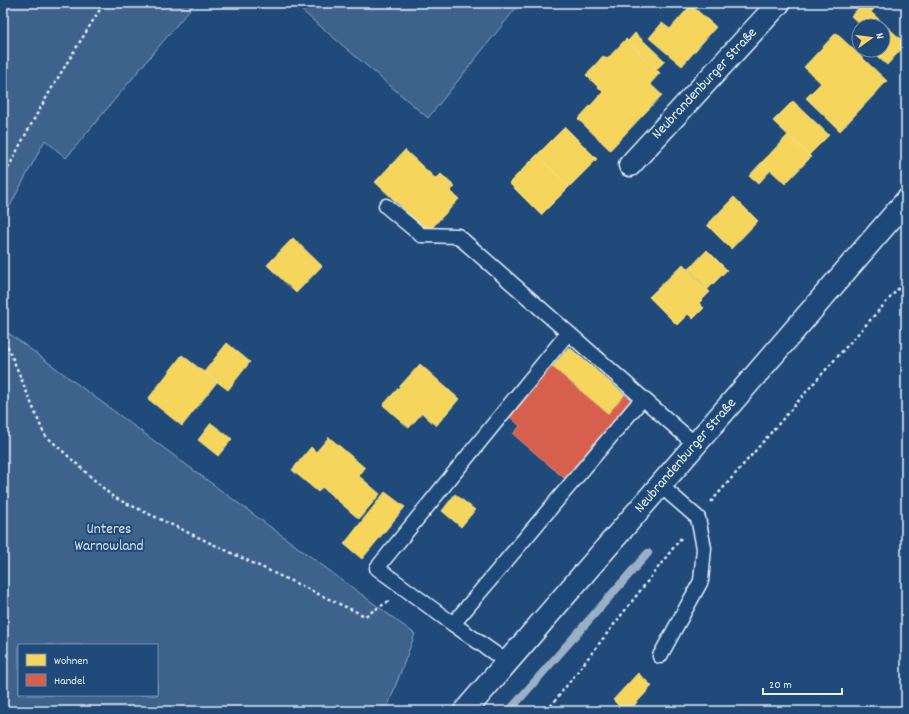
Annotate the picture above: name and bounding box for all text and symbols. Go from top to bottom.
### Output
north arrow [851,18,891,58]
street label: Neubrandenburger Straße [647,23,763,145]
text: N [870,31,887,41]
street label: Neubrandenburger Straße [630,393,743,518]
park label: Unteres Warnowland [74,519,144,558]
legend [18,644,158,696]
text: Wohnen [54,653,89,670]
scale bar [763,670,842,696]
text: Handel [54,673,85,690]
text: 20 m [769,677,792,694]

